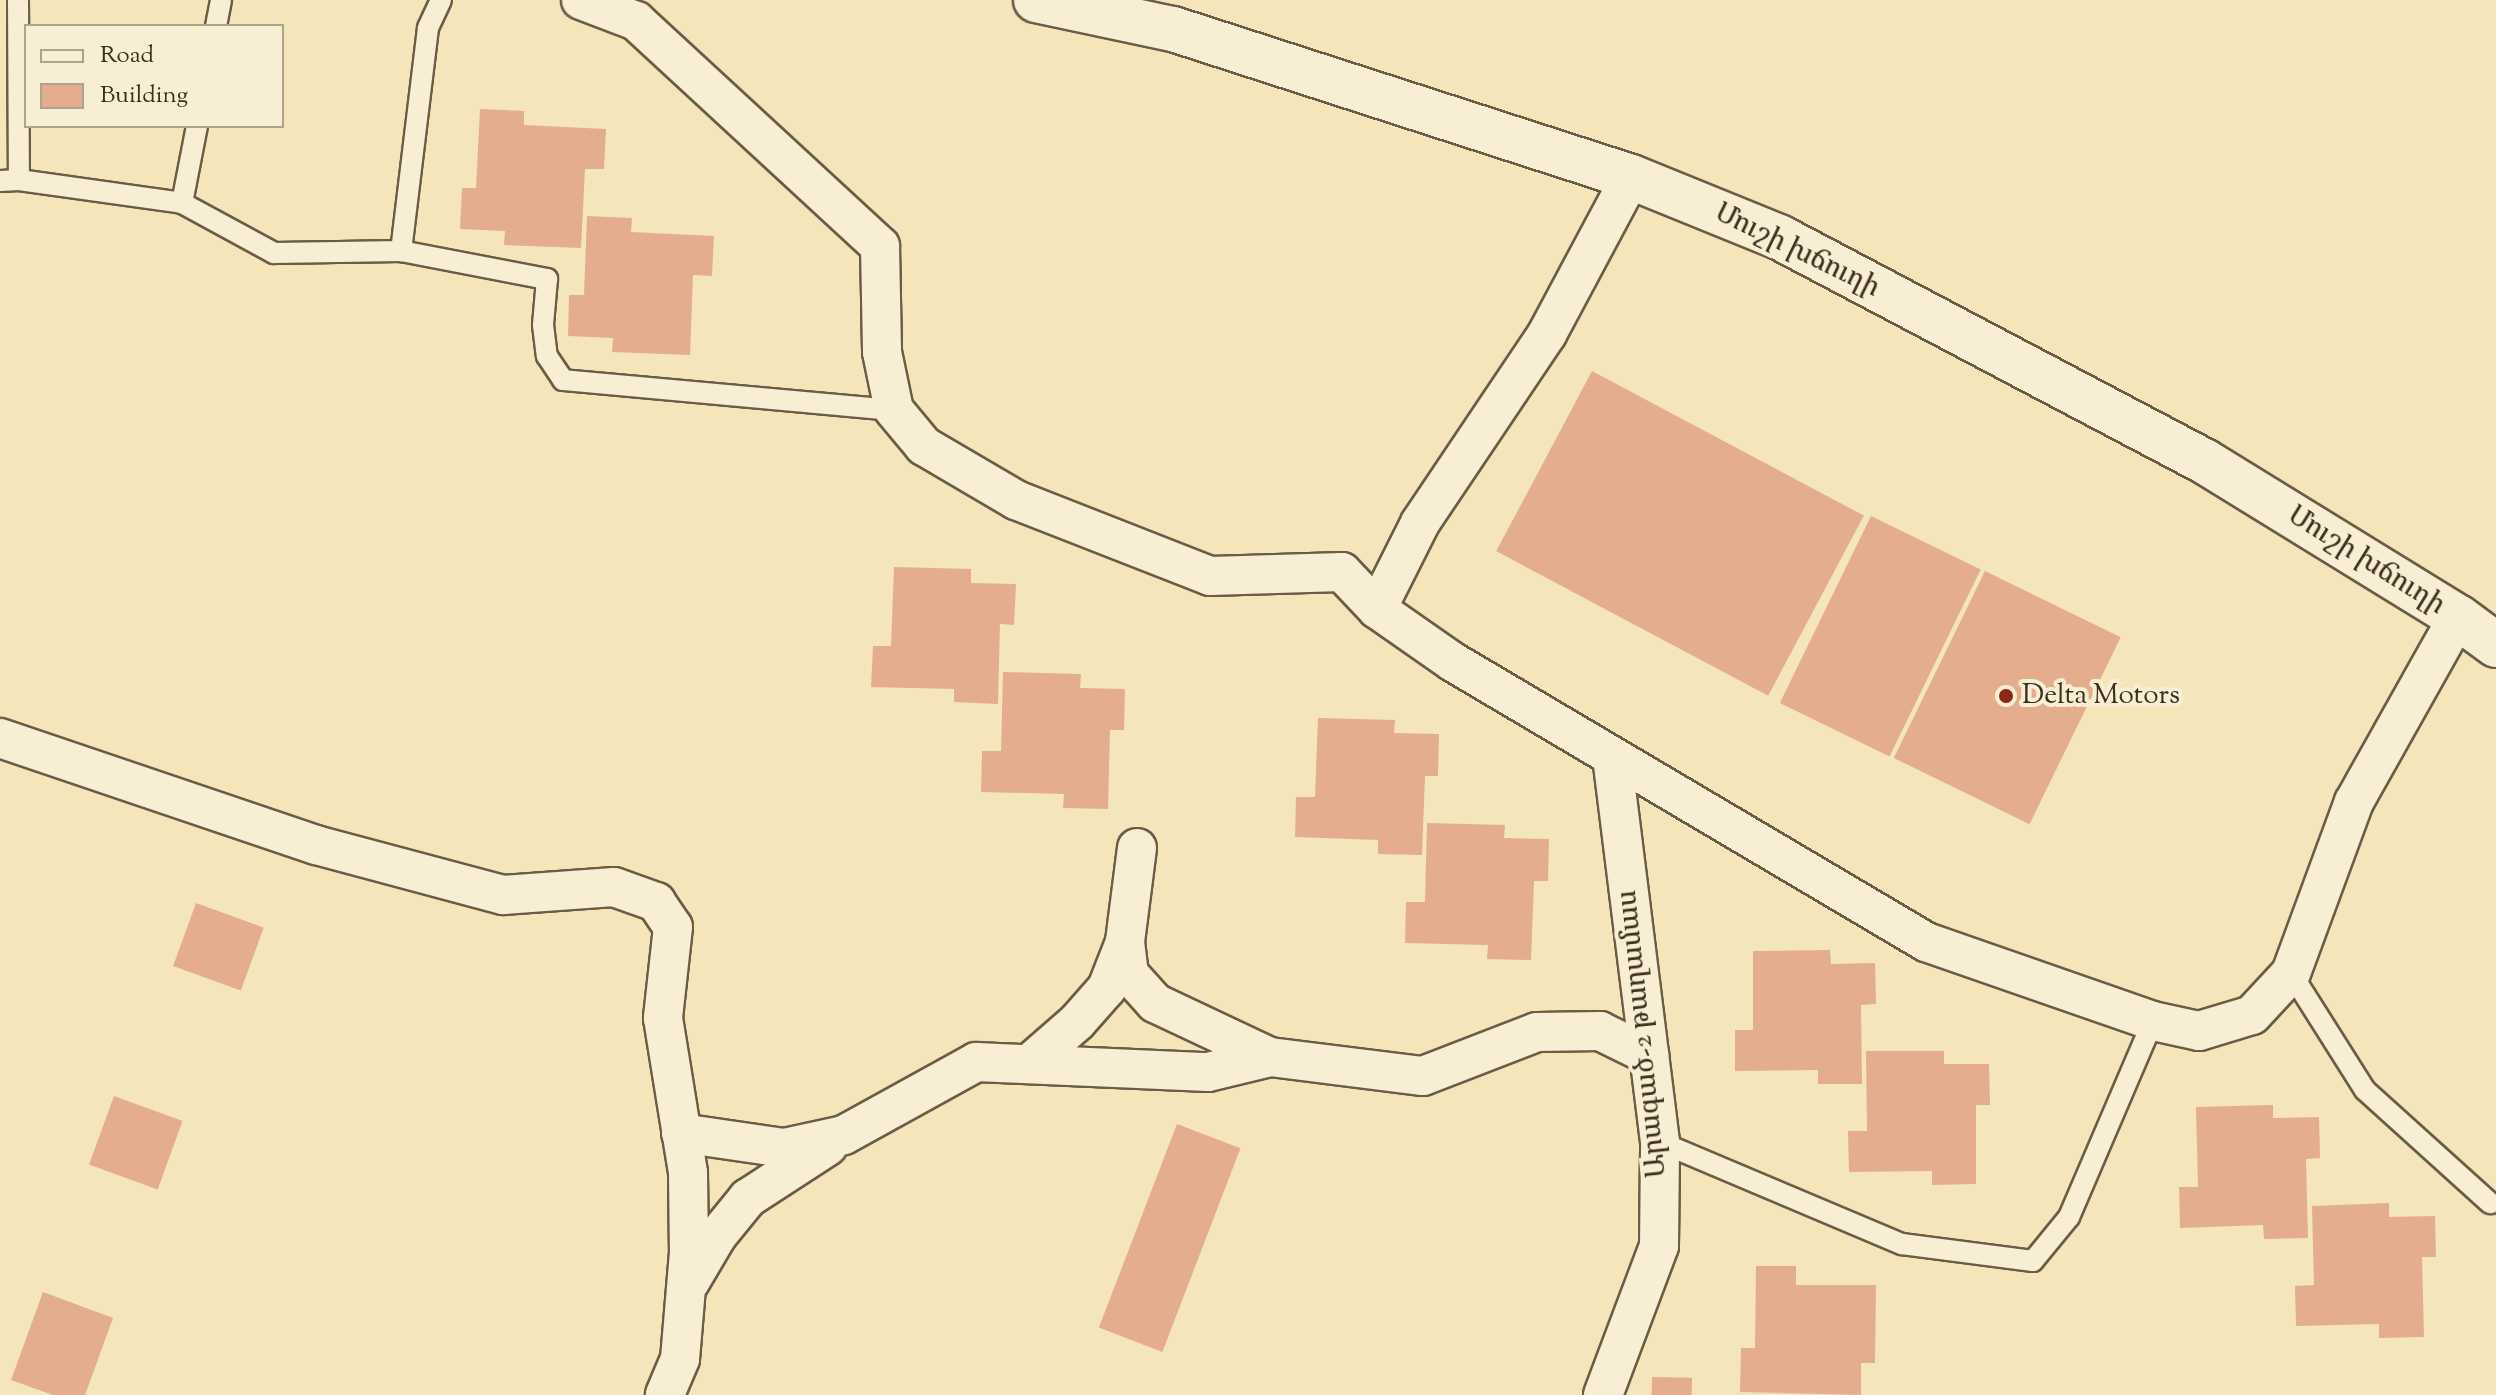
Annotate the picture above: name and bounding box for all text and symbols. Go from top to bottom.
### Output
legend [24,24,284,128]
text: Road [100,39,154,73]
text: Building [100,79,188,113]
street label: Մուշի խճուղի [1709,197,1885,305]
street label: Մուշի խճուղի [2281,499,2451,623]
place label: Delta Motors [2022,679,2180,713]
marker: Delta Motors [1997,687,2015,705]
street label: Արագած-2 թաղամաս [1611,889,1675,1179]

